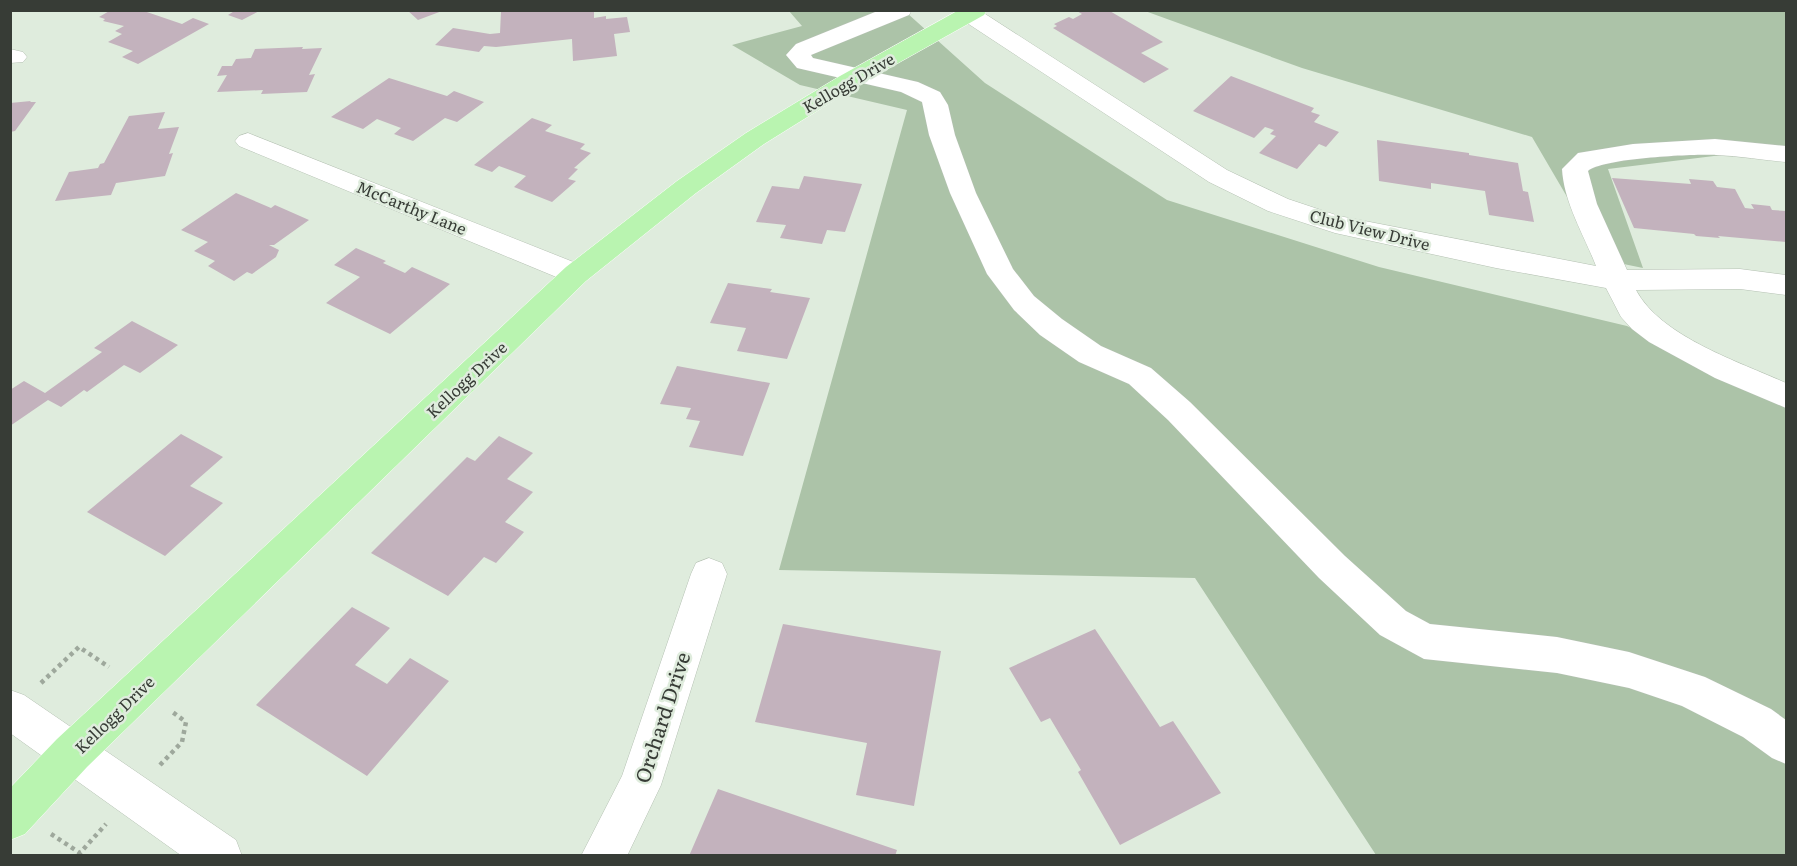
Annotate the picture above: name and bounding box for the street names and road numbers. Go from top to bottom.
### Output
street label: Kellogg Drive [797,46,899,118]
street label: McCarthy Lane [353,174,471,240]
street label: Club View Drive [1307,202,1433,256]
street label: Kellogg Drive [420,335,512,423]
street label: Orchard Drive [626,648,696,786]
street label: Kellogg Drive [69,670,159,758]

